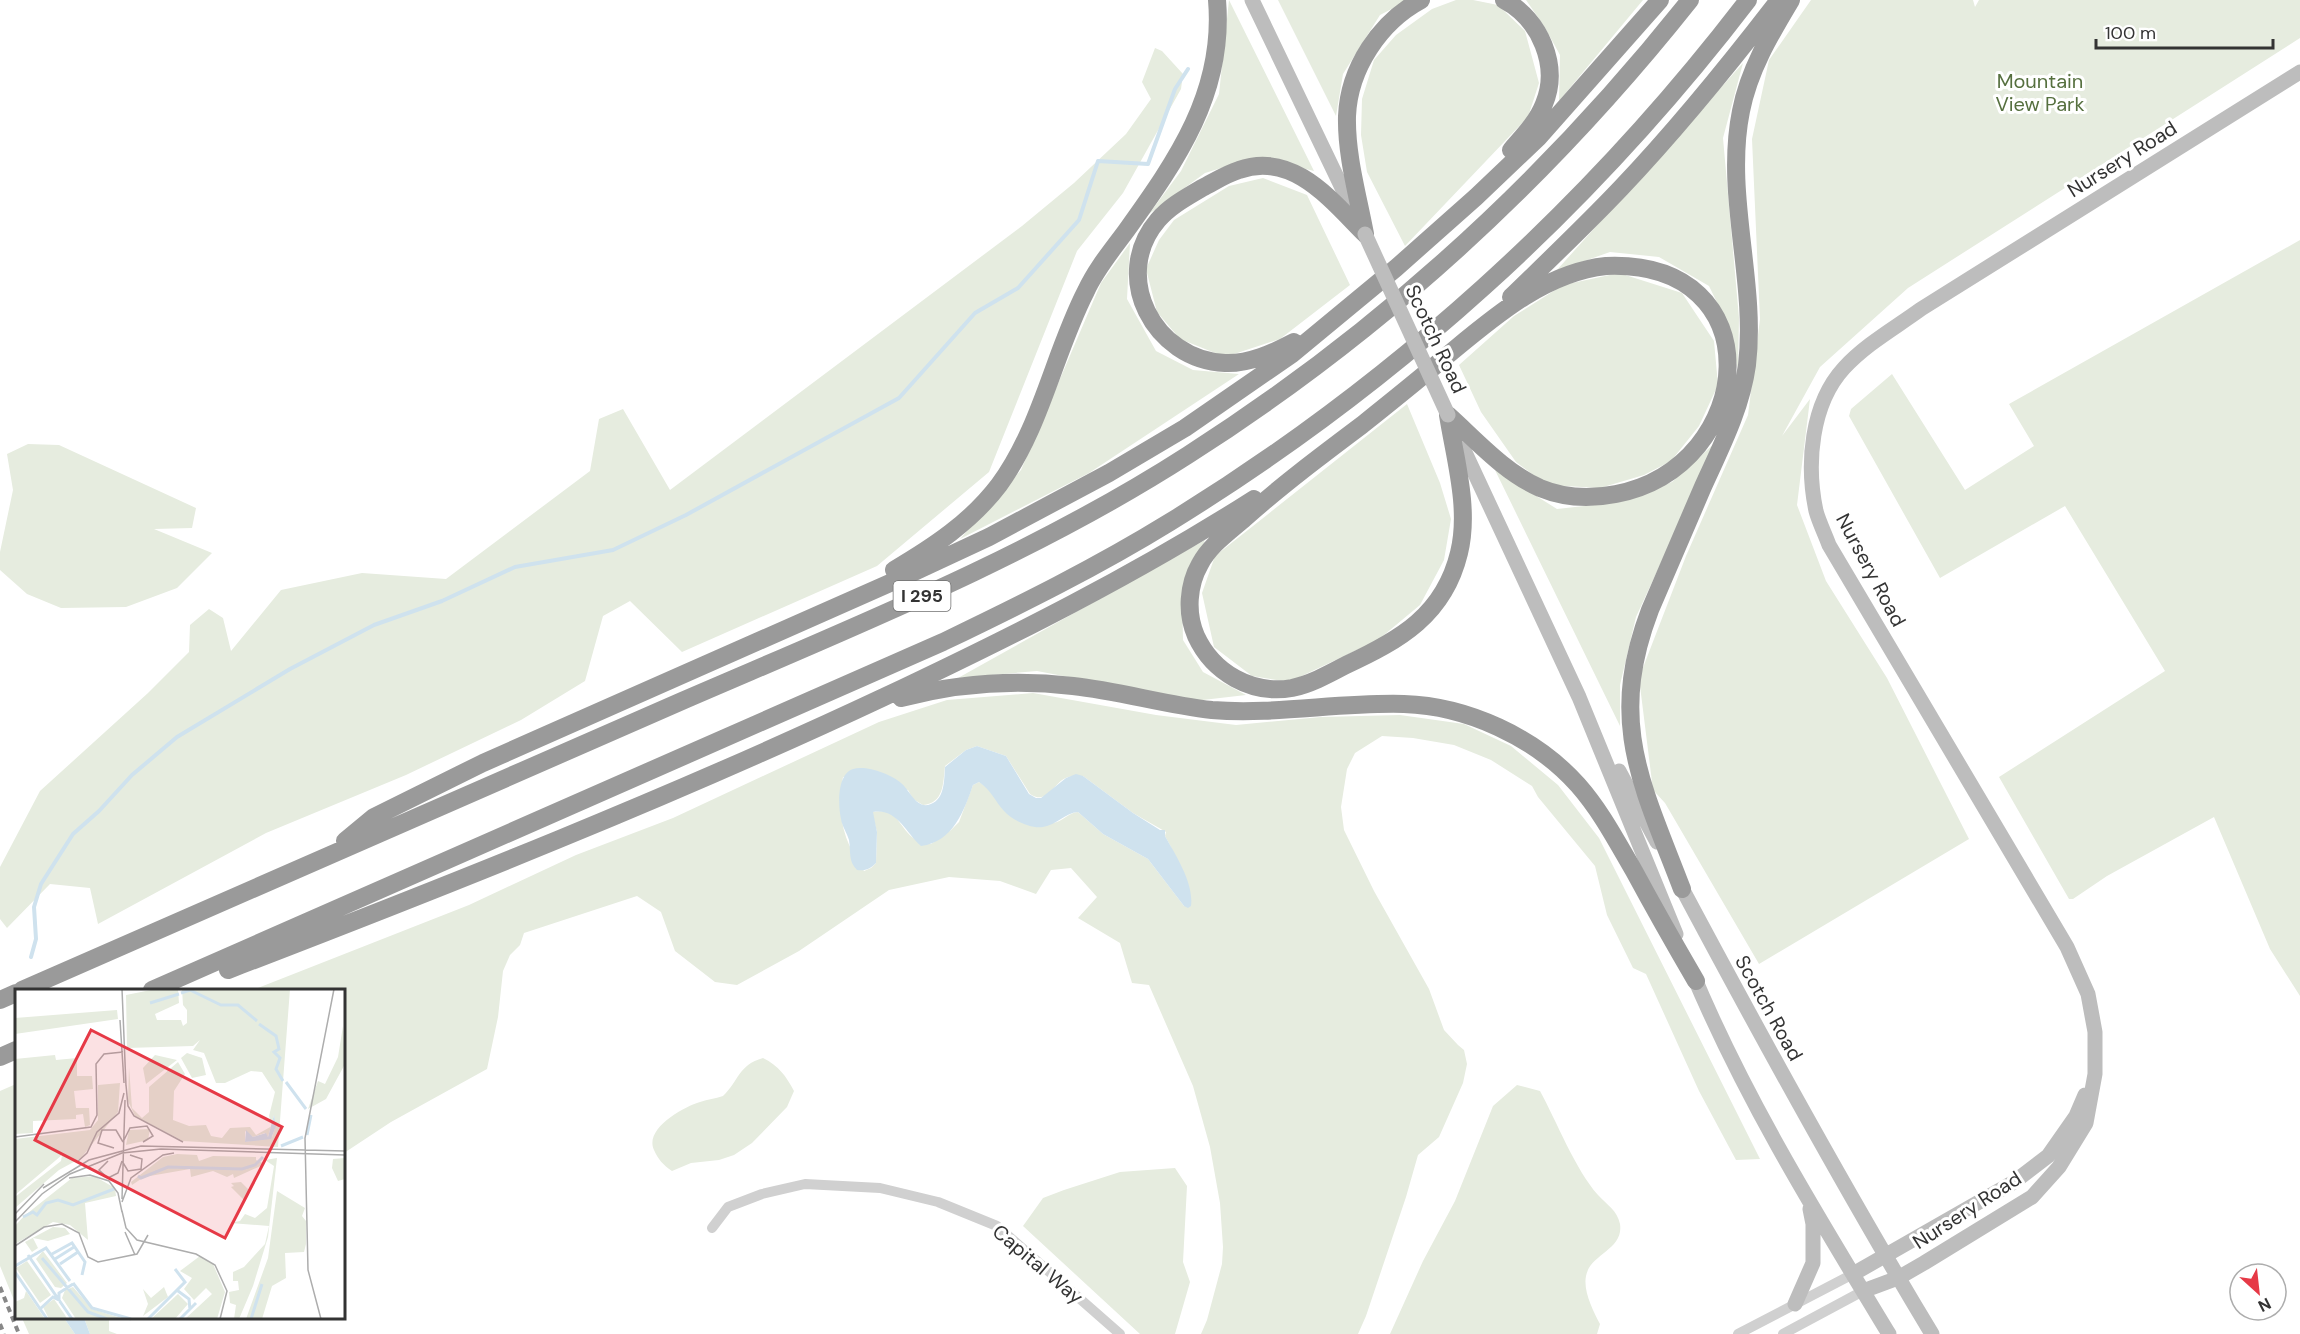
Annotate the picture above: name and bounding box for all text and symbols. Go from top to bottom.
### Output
scale bar [2096,12,2273,50]
text: 100 m [2105,21,2156,45]
park label: Mountain View Park [1995,68,2085,117]
street label: Nursery Road [2062,115,2182,203]
street label: Scotch Road [1400,281,1472,397]
street label: Nursery Road [1830,509,1912,631]
road number: I 295 [894,581,950,611]
street label: Scotch Road [1729,951,1809,1065]
inset map [15,989,345,1319]
street label: Nursery Road [1908,1165,2026,1255]
street label: Capital Way [987,1218,1089,1310]
north arrow [2228,1262,2288,1322]
text: N [2255,1293,2275,1317]

